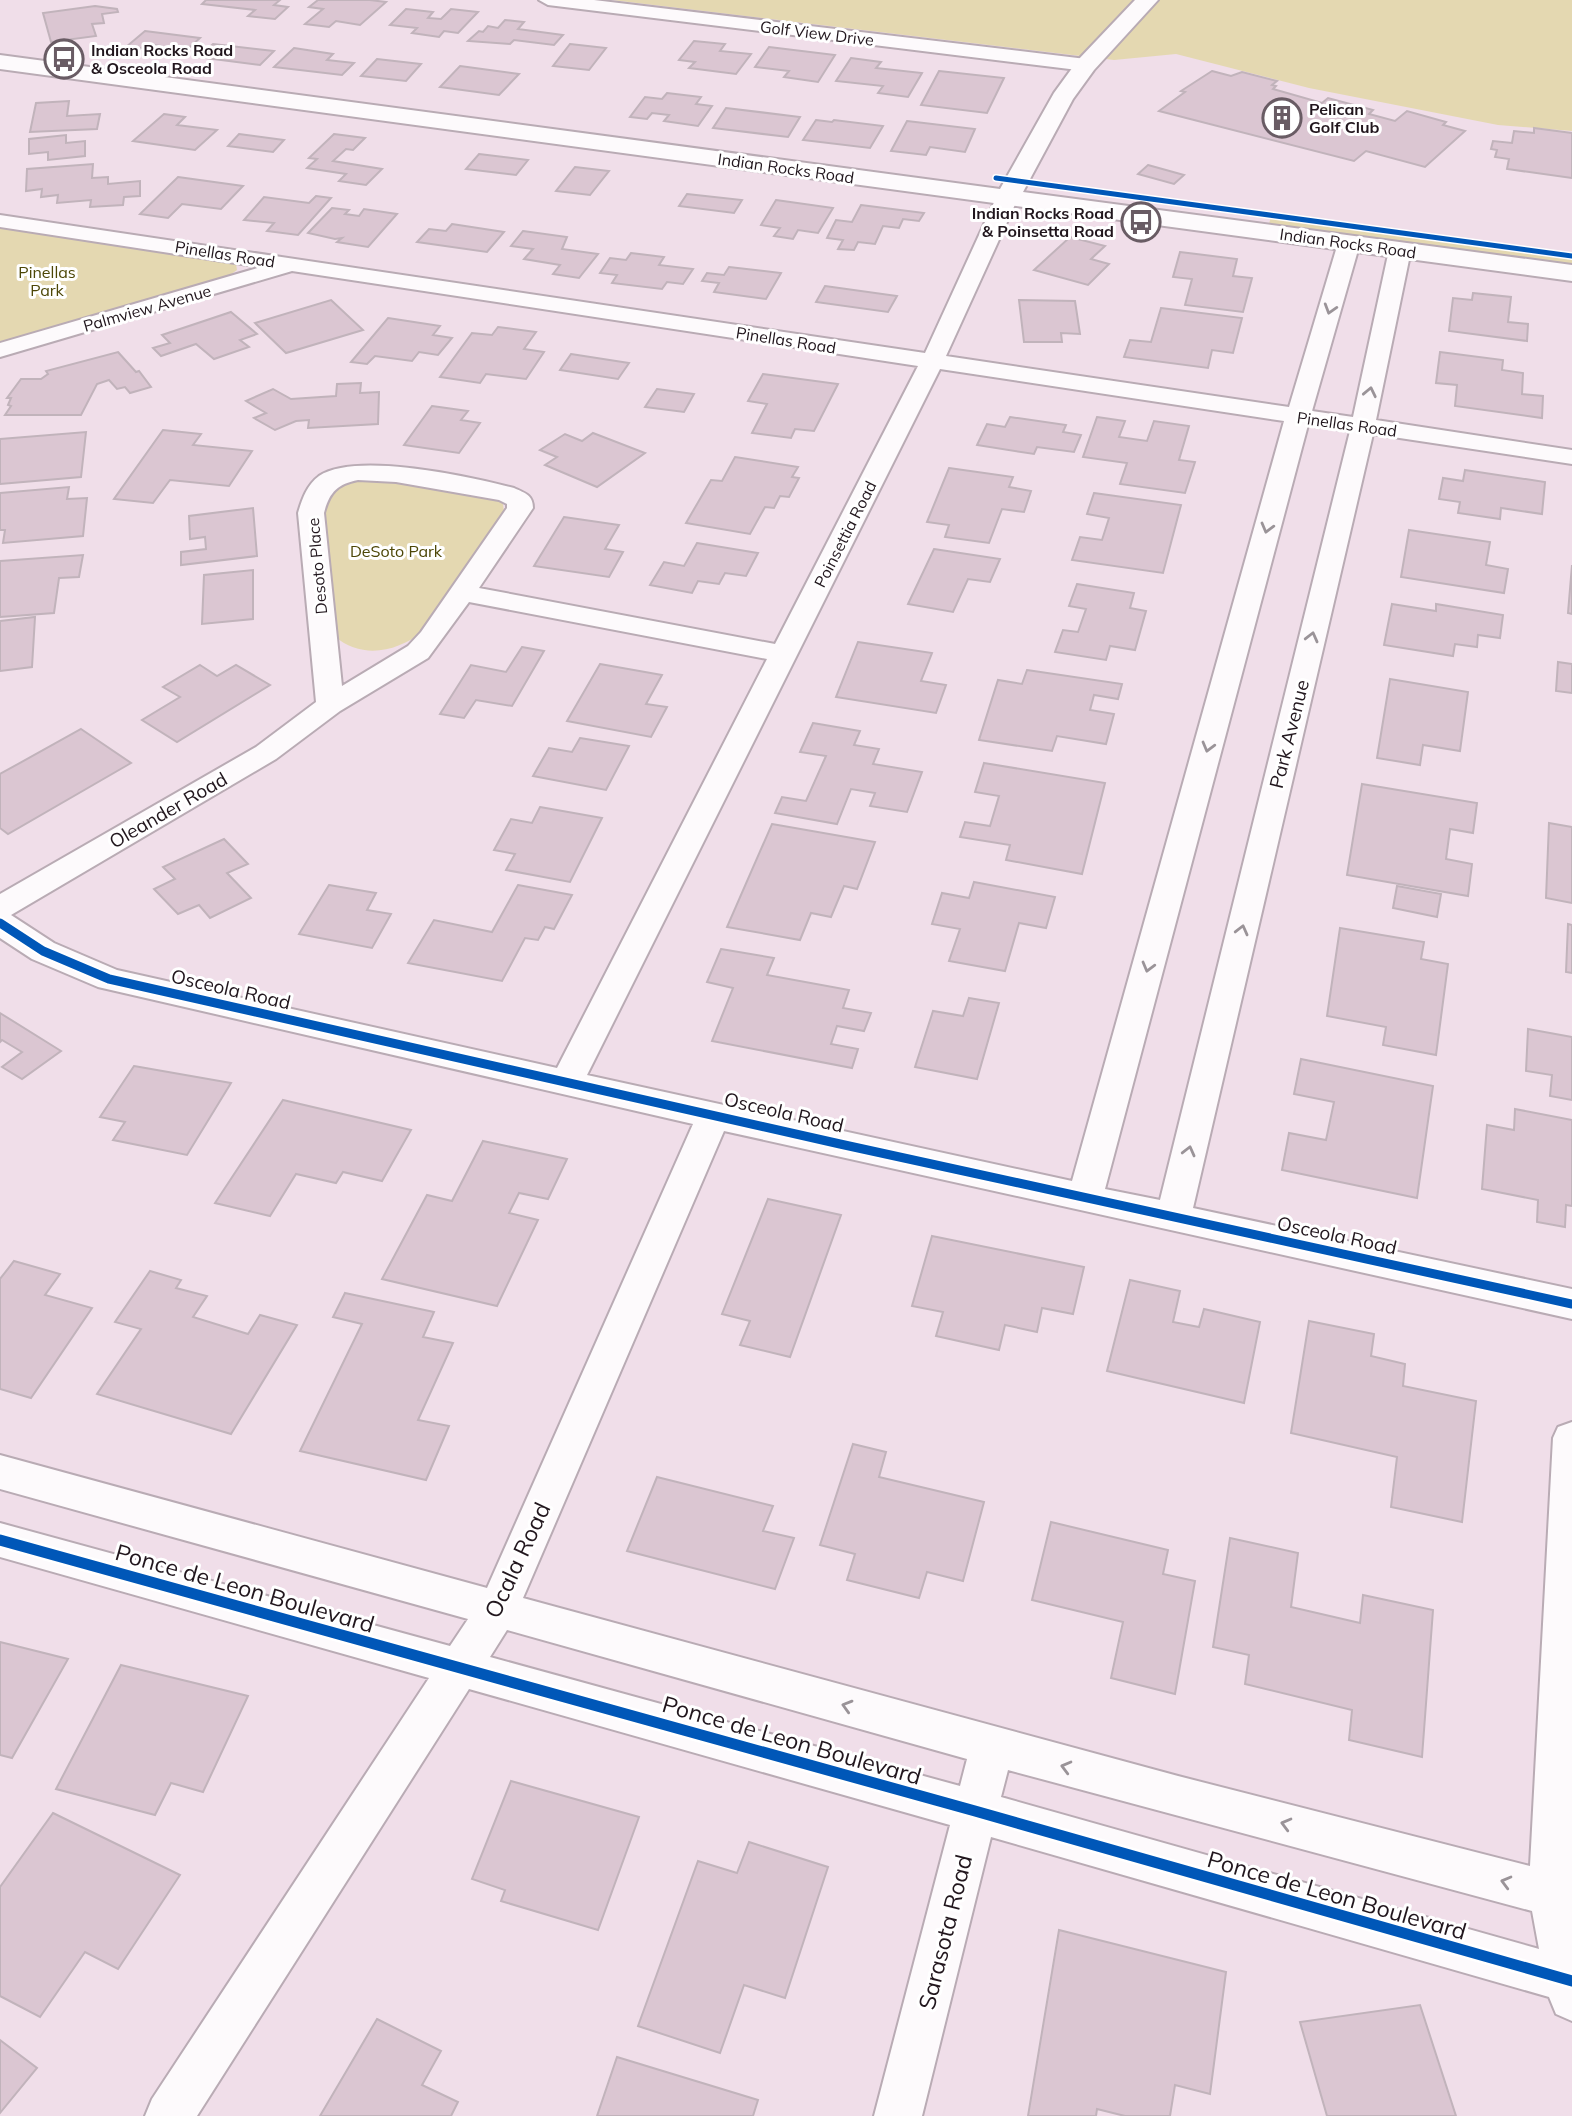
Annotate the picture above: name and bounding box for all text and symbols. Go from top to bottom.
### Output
street label: Golf View Drive [759,16,875,50]
bus stop icon: Indian Rocks Road & Osceola Road [43,38,85,80]
place label: Indian Rocks Road & Osceola Road [91,40,233,78]
building icon: Pelican Golf Club [1261,97,1303,139]
place label: Pelican Golf Club [1309,99,1379,137]
street label: Indian Rocks Road [717,149,855,187]
bus stop icon: Indian Rocks Road & Poinsetta Road [1120,201,1162,243]
place label: Indian Rocks Road & Poinsetta Road [972,203,1114,241]
street label: Indian Rocks Road [1279,224,1417,262]
street label: Pinellas Road [174,236,276,272]
park label: Pinellas Park [18,262,76,300]
street label: Palmview Avenue [81,280,213,336]
one-way arrow [1323,302,1338,314]
street label: Pinellas Road [735,322,837,358]
one-way arrow [1362,386,1377,398]
street label: Pinellas Road [1296,407,1398,441]
street label: Poinsettia Road [810,477,880,591]
street label: Desoto Place [303,517,331,615]
one-way arrow [1261,521,1276,533]
park label: DeSoto Park [350,541,443,561]
one-way arrow [1304,631,1319,643]
street label: Park Avenue [1264,677,1314,791]
one-way arrow [1202,741,1216,753]
street label: Oleander Road [105,767,231,853]
one-way arrow [1234,924,1248,936]
one-way arrow [1142,960,1156,972]
street label: Osceola Road [169,964,293,1014]
street label: Osceola Road [722,1087,846,1137]
one-way arrow [1181,1145,1195,1157]
street label: Osceola Road [1275,1211,1399,1259]
street label: Ocala Road [478,1497,556,1623]
street label: Ponce de Leon Boulevard [112,1537,378,1639]
street label: Ponce de Leon Boulevard [659,1689,925,1791]
one-way arrow [841,1700,853,1715]
one-way arrow [1060,1761,1072,1775]
one-way arrow [1280,1818,1292,1833]
street label: Ponce de Leon Boulevard [1204,1844,1470,1946]
street label: Sarasota Road [912,1851,978,2013]
one-way arrow [1500,1876,1512,1890]

